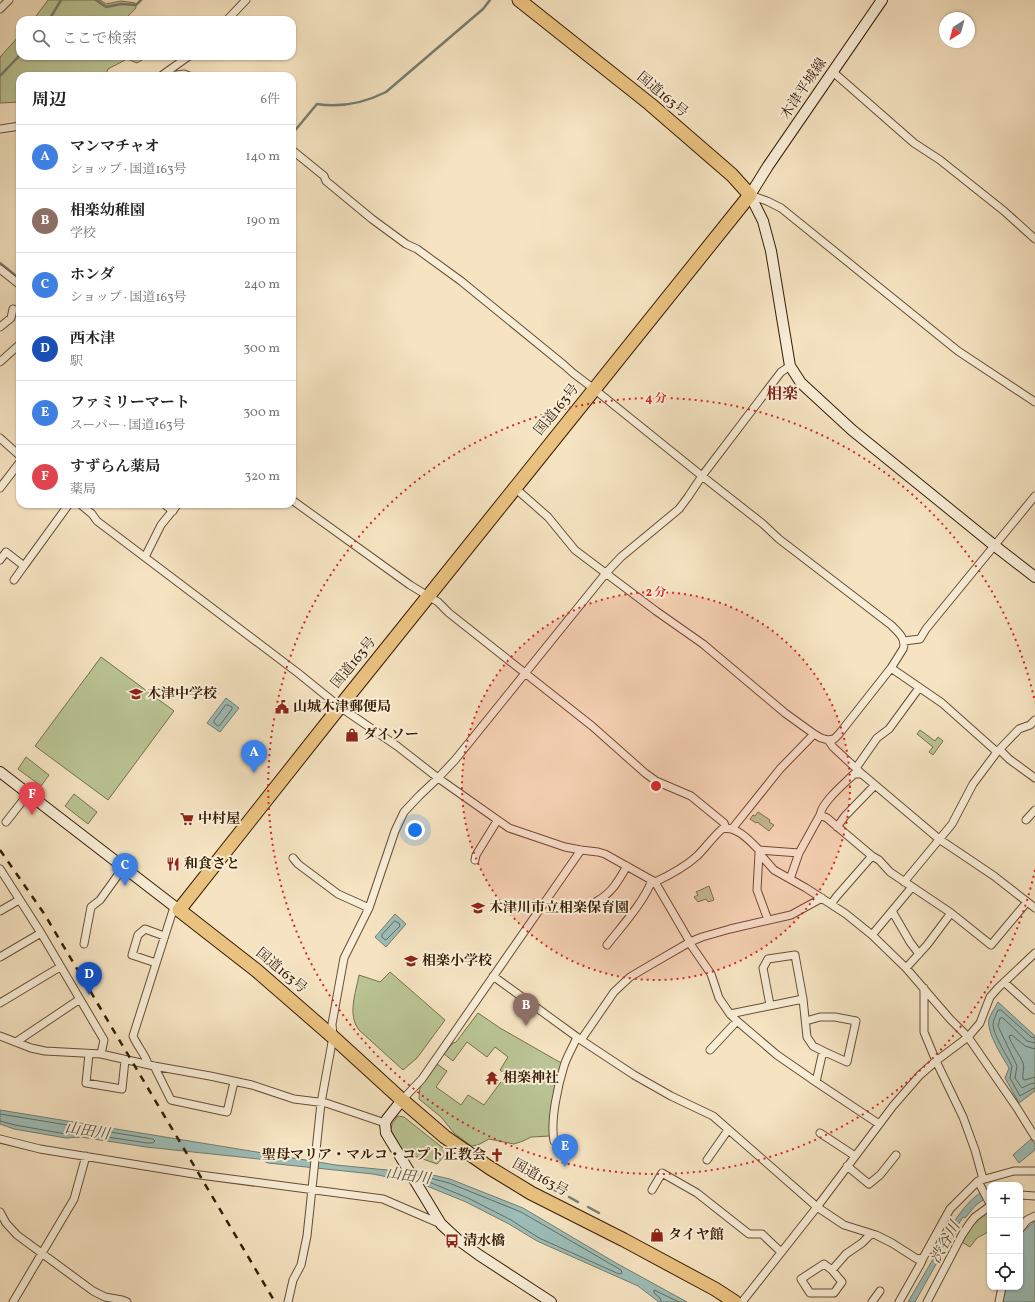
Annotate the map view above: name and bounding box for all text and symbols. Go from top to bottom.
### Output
north arrow [939,12,975,48]
search box [16,16,296,60]
icon: search [30,27,52,49]
text: ここで検索 [62,29,137,50]
street label: 木津平城線 [777,55,831,123]
street label: 国道163号 [632,68,692,122]
text: 周辺 [32,89,66,112]
text: 6件 [260,91,280,109]
text: マンマチャオ [70,137,160,158]
text: A [40,148,50,166]
text: 140 m [246,148,280,166]
text: ショップ · 国道163号 [70,161,187,179]
text: 相楽幼稚園 [70,201,145,222]
text: B [41,212,49,230]
text: 190 m [246,212,280,230]
text: 学校 [70,225,96,243]
text: ホンダ [70,265,114,286]
text: C [41,276,49,294]
text: 240 m [244,276,280,294]
text: ショップ · 国道163号 [70,289,187,307]
text: 西木津 [70,329,115,350]
text: D [40,340,50,358]
text: 300 m [244,340,280,358]
text: 駅 [70,353,83,371]
street label: 国道163号 [530,380,584,440]
district label: 相楽 [766,384,798,406]
text: 4 分 [645,391,667,407]
text: ファミリーマート [70,393,190,414]
text: E [41,404,49,422]
text: 300 m [244,404,280,422]
text: スーパー · 国道163号 [70,417,186,435]
text: すずらん薬局 [70,457,160,478]
text: F [41,468,49,486]
text: 320 m [245,468,280,486]
text: 薬局 [70,481,96,499]
text: 2 分 [646,585,666,601]
street label: 国道163号 [327,633,381,693]
place label: 木津中学校 [147,685,217,704]
school or university icon: 木津中学校 [128,686,144,702]
place label: 山城木津郵便局 [293,698,391,717]
public building icon: 山城木津郵便局 [274,699,290,715]
place label: ダイソー [363,726,419,745]
shop icon: ダイソー [344,727,360,743]
pin: A [241,740,267,773]
centre of rings [649,779,663,793]
pin: F [19,782,45,815]
place label: 中村屋 [198,810,240,829]
supermarket icon: 中村屋 [179,811,195,827]
your location [405,820,425,840]
pin: C [112,853,138,886]
place label: 和食さと [184,855,240,874]
restaurant icon: 和食さと [165,856,181,872]
place label: 木津川市立相楽保育園 [489,899,629,918]
school or university icon: 木津川市立相楽保育園 [470,900,486,916]
street label: 国道163号 [251,944,311,998]
place label: 相楽小学校 [422,952,492,971]
school or university icon: 相楽小学校 [403,953,419,969]
pin: D [76,962,102,995]
pin: B [513,993,539,1026]
place label: 相楽神社 [503,1069,559,1088]
temple icon: 相楽神社 [484,1070,500,1086]
water label: 山田川 [63,1118,113,1146]
pin: E [552,1134,578,1167]
place label: 聖母マリア・マルコ・コプト正教会 [262,1146,486,1165]
church icon: 聖母マリア・マルコ・コプト正教会 [489,1147,505,1163]
street label: 国道163号 [508,1155,572,1201]
water label: 山田川 [384,1163,434,1191]
map controls [987,1182,1023,1290]
button: + [987,1182,1023,1218]
water label: 渋谷川 [926,1217,967,1268]
button: − [987,1218,1023,1254]
place label: タイヤ館 [668,1226,724,1245]
shop icon: タイヤ館 [649,1227,665,1243]
place label: 清水橋 [463,1232,505,1251]
bus stop icon: 清水橋 [444,1233,460,1249]
button: locate [987,1254,1023,1290]

